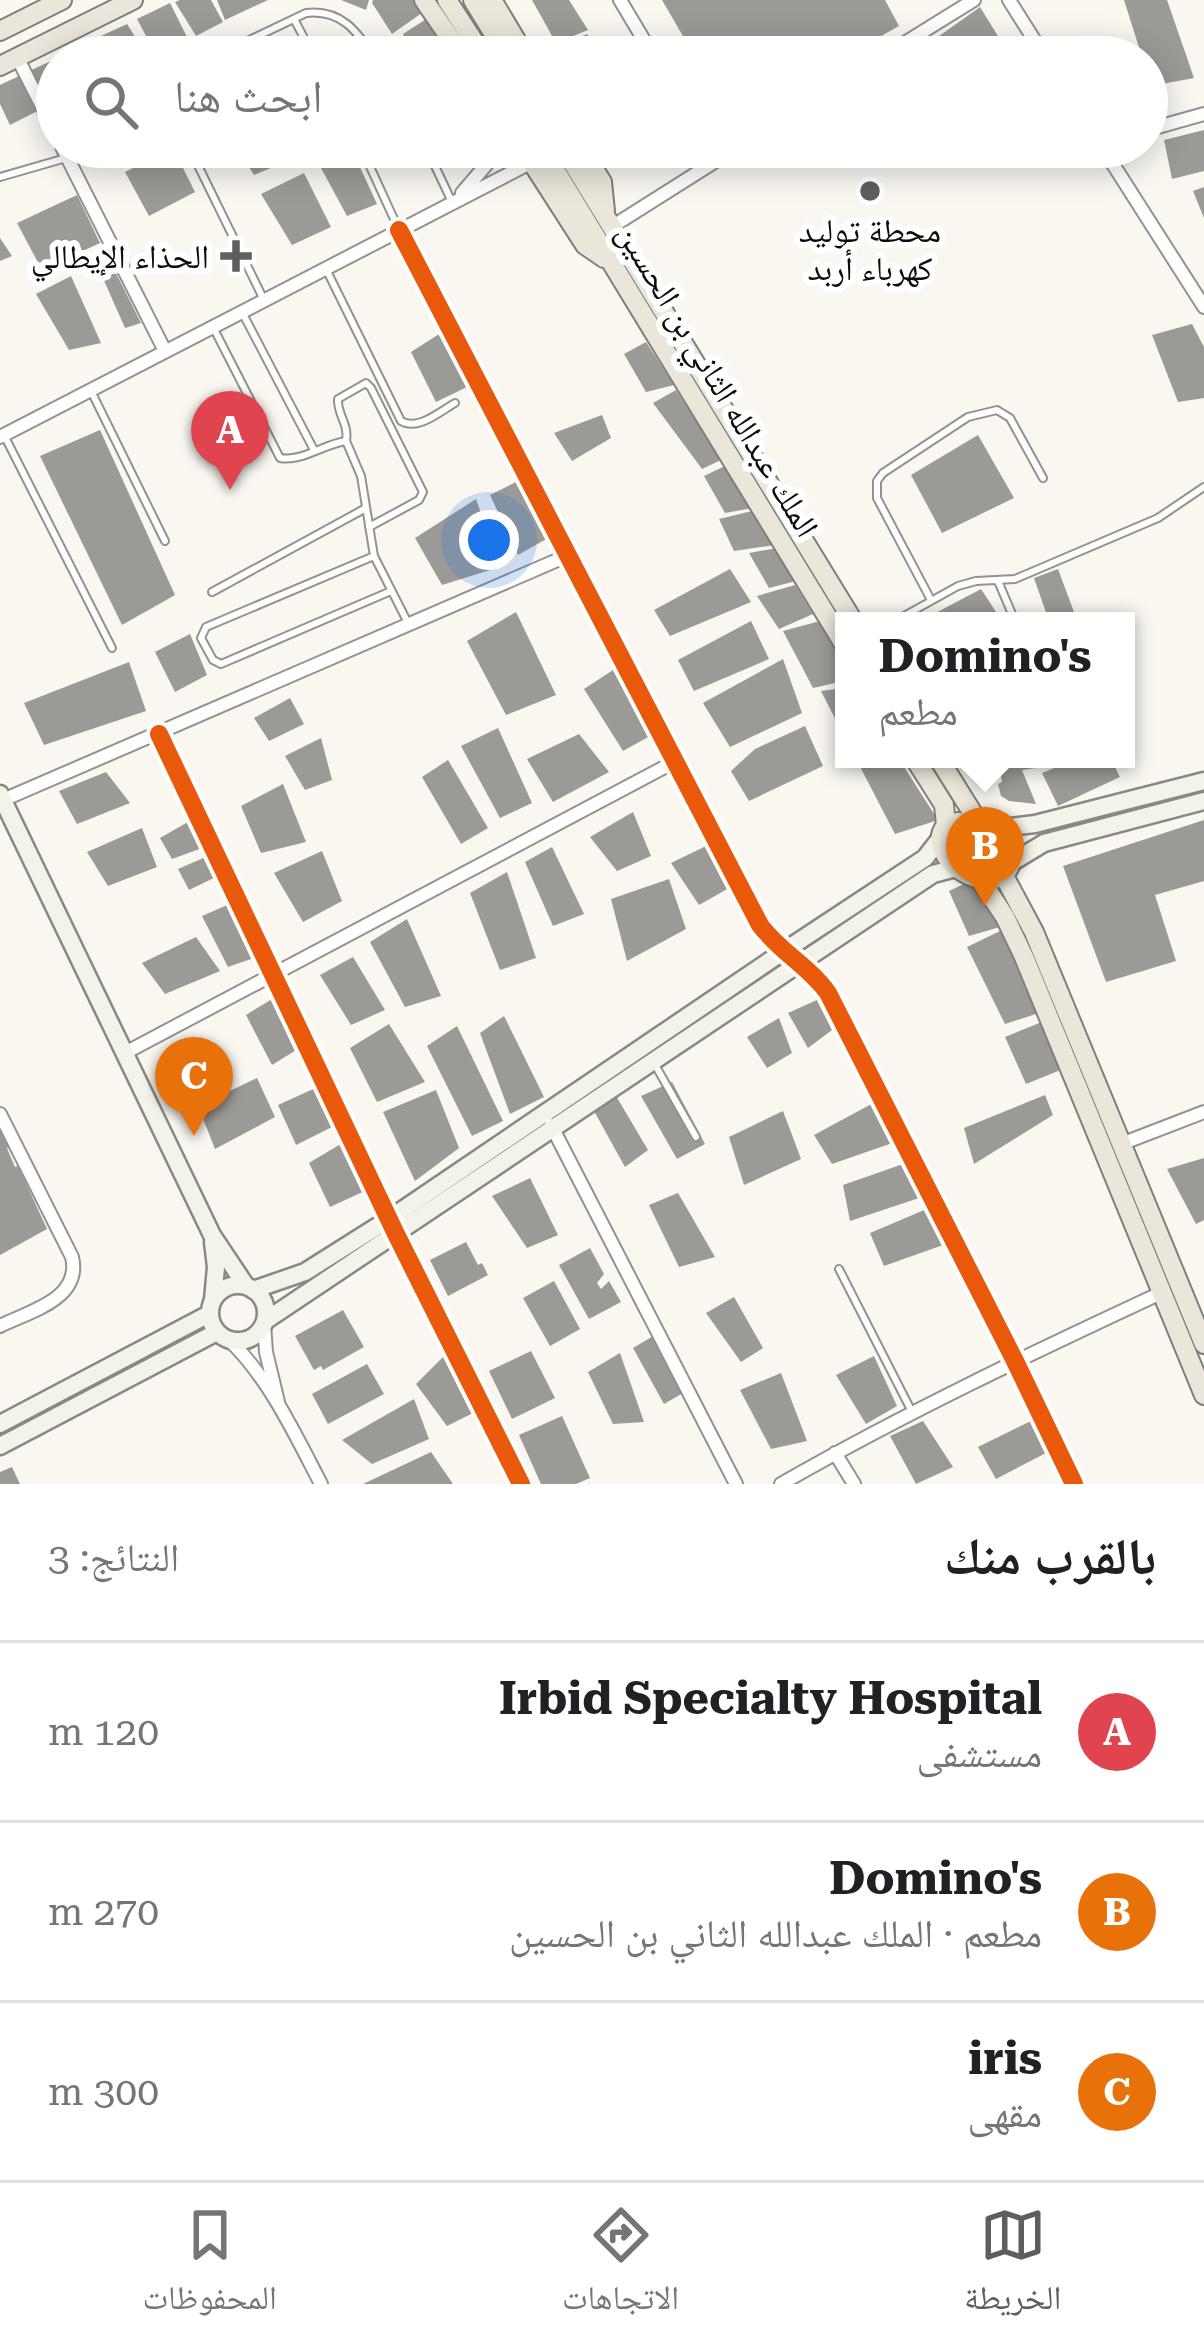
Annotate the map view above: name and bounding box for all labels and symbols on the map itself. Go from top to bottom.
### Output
marker: محطة توليد كهرباء أربد [857,178,883,204]
place label: محطة توليد كهرباء أربد [799,211,941,288]
street label: الملك عبدالله الثاني بن الحسين [603,216,827,547]
place label: الحذاء الإيطالي [31,237,209,282]
marker: الحذاء الإيطالي [220,240,252,272]
pin: A [191,391,269,490]
your location [459,510,519,570]
pin: B [946,807,1024,906]
pin: C [155,1037,233,1136]

